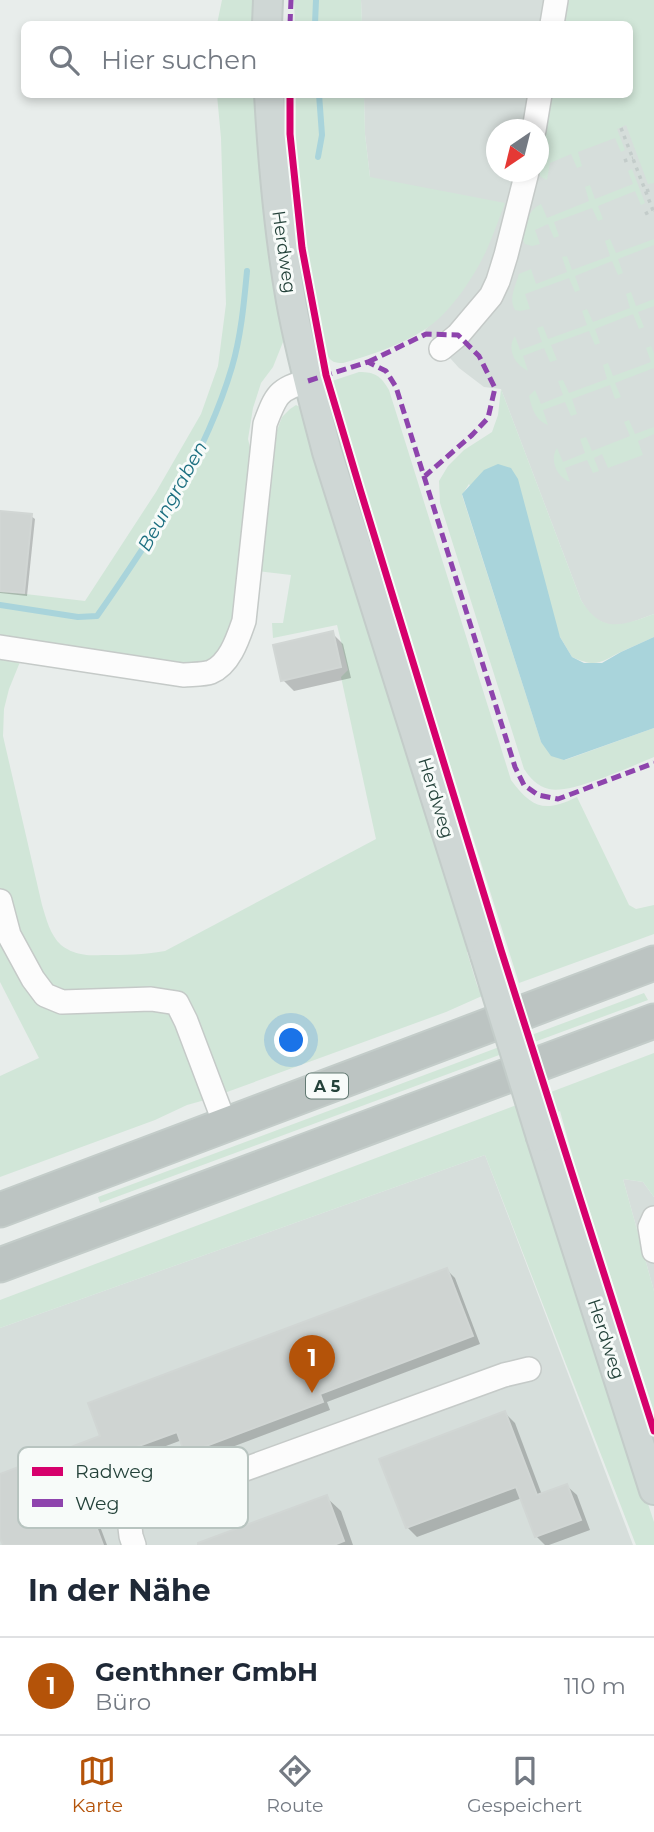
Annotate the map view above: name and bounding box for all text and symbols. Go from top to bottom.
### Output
search box [21,21,633,98]
icon: search [45,41,83,79]
text: Hier suchen [101,44,258,76]
north arrow [486,119,549,182]
street label: Herdweg [267,209,301,295]
water label: Beungraben [133,437,212,555]
street label: Herdweg [413,755,459,841]
your location [274,1023,308,1057]
road number: A 5 [306,1074,348,1098]
street label: Herdweg [583,1296,629,1382]
pin: 1 [289,1335,335,1393]
legend [18,1447,248,1528]
text: Radweg [75,1460,154,1483]
text: Weg [75,1492,120,1515]
text: In der Nähe [28,1572,211,1609]
text: Genthner GmbH [95,1656,318,1688]
text: 1 [46,1672,56,1700]
text: 110 m [564,1672,626,1700]
text: Büro [95,1688,151,1716]
tab: Karte [72,1752,123,1817]
tab: Route [266,1752,324,1817]
tab: Gespeichert [467,1752,582,1817]

